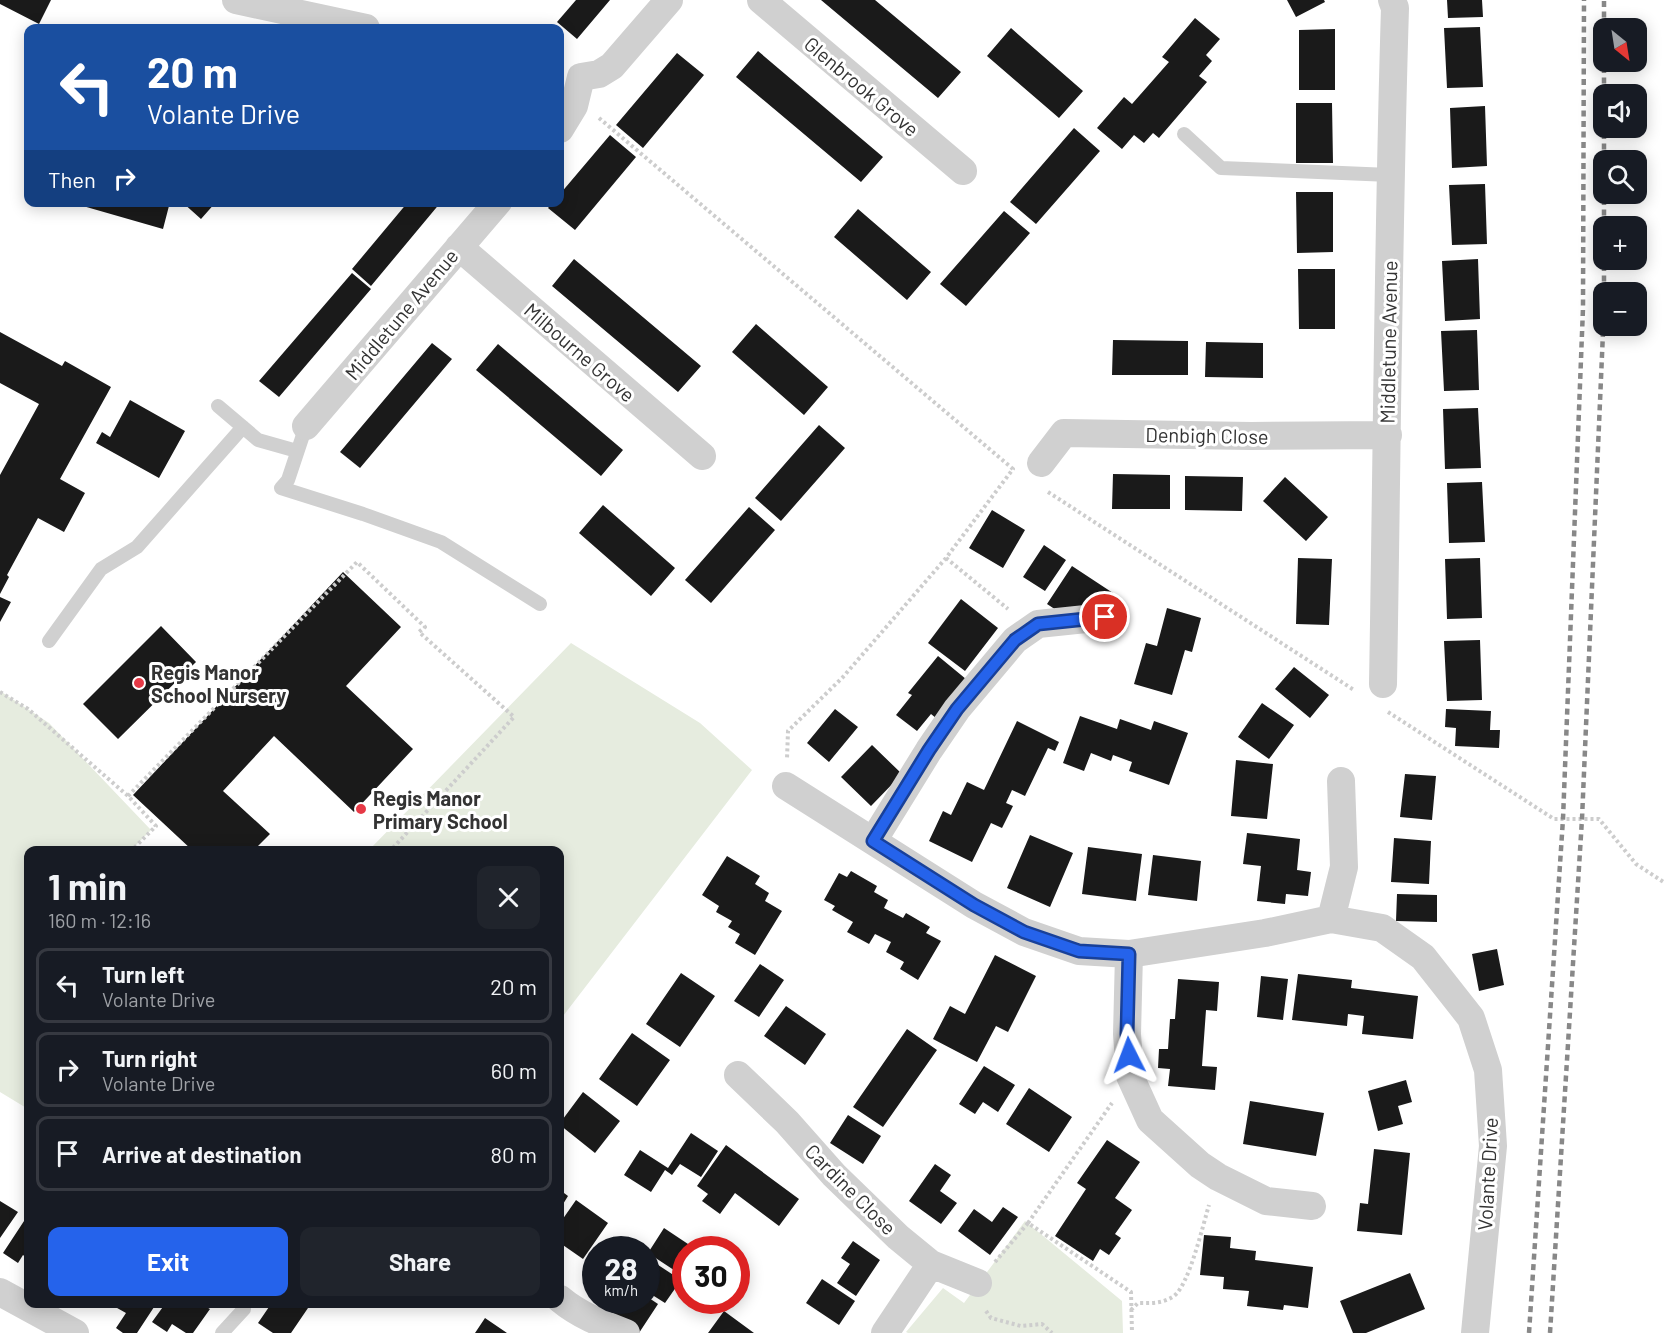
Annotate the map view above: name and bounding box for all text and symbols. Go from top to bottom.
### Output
north arrow [1593,18,1647,72]
map controls [1593,18,1647,336]
street label: Glenbrook Grove [800,31,924,141]
text: 20 m [147,46,238,96]
icon: left [48,48,126,126]
button: sound [1593,84,1647,138]
text: Volante Drive [147,97,300,129]
button: search [1593,150,1647,204]
icon: right [108,162,141,195]
text: Then [48,166,96,192]
button: + [1593,216,1647,270]
street label: Middletune Avenue [339,244,463,384]
street label: Middletune Avenue [1375,260,1401,424]
button: − [1593,282,1647,336]
street label: Milbourne Grove [520,297,640,407]
street label: Denbigh Close [1145,422,1269,448]
pin [1079,591,1130,642]
icon: arrive [1088,600,1121,633]
place label: Regis Manor School Nursery [151,660,286,707]
marker: Regis Manor School Nursery [132,676,146,690]
place label: Regis Manor Primary School [373,786,508,833]
marker: Regis Manor Primary School [354,802,368,816]
text: 1 min [48,864,127,907]
button: close [477,866,540,929]
text: 160 m · 12:16 [48,908,151,932]
text: Turn left [102,961,185,987]
icon: left [51,969,84,1002]
text: 20 m [490,973,537,999]
text: Volante Drive [102,987,216,1011]
position arrow [1097,1023,1161,1087]
text: Turn right [102,1045,197,1071]
icon: right [51,1053,84,1086]
text: 60 m [491,1057,537,1083]
text: Volante Drive [102,1071,216,1095]
street label: Volante Drive [1472,1117,1502,1231]
icon: arrive [51,1137,84,1170]
street label: Cardine Close [801,1139,901,1239]
text: Arrive at destination [102,1141,301,1167]
text: 80 m [491,1141,537,1167]
button: Exit [48,1227,288,1296]
button: Share [300,1227,540,1296]
speed limit sign: 30 [672,1236,750,1314]
text: 28 [604,1250,638,1286]
text: km/h [604,1281,638,1299]

